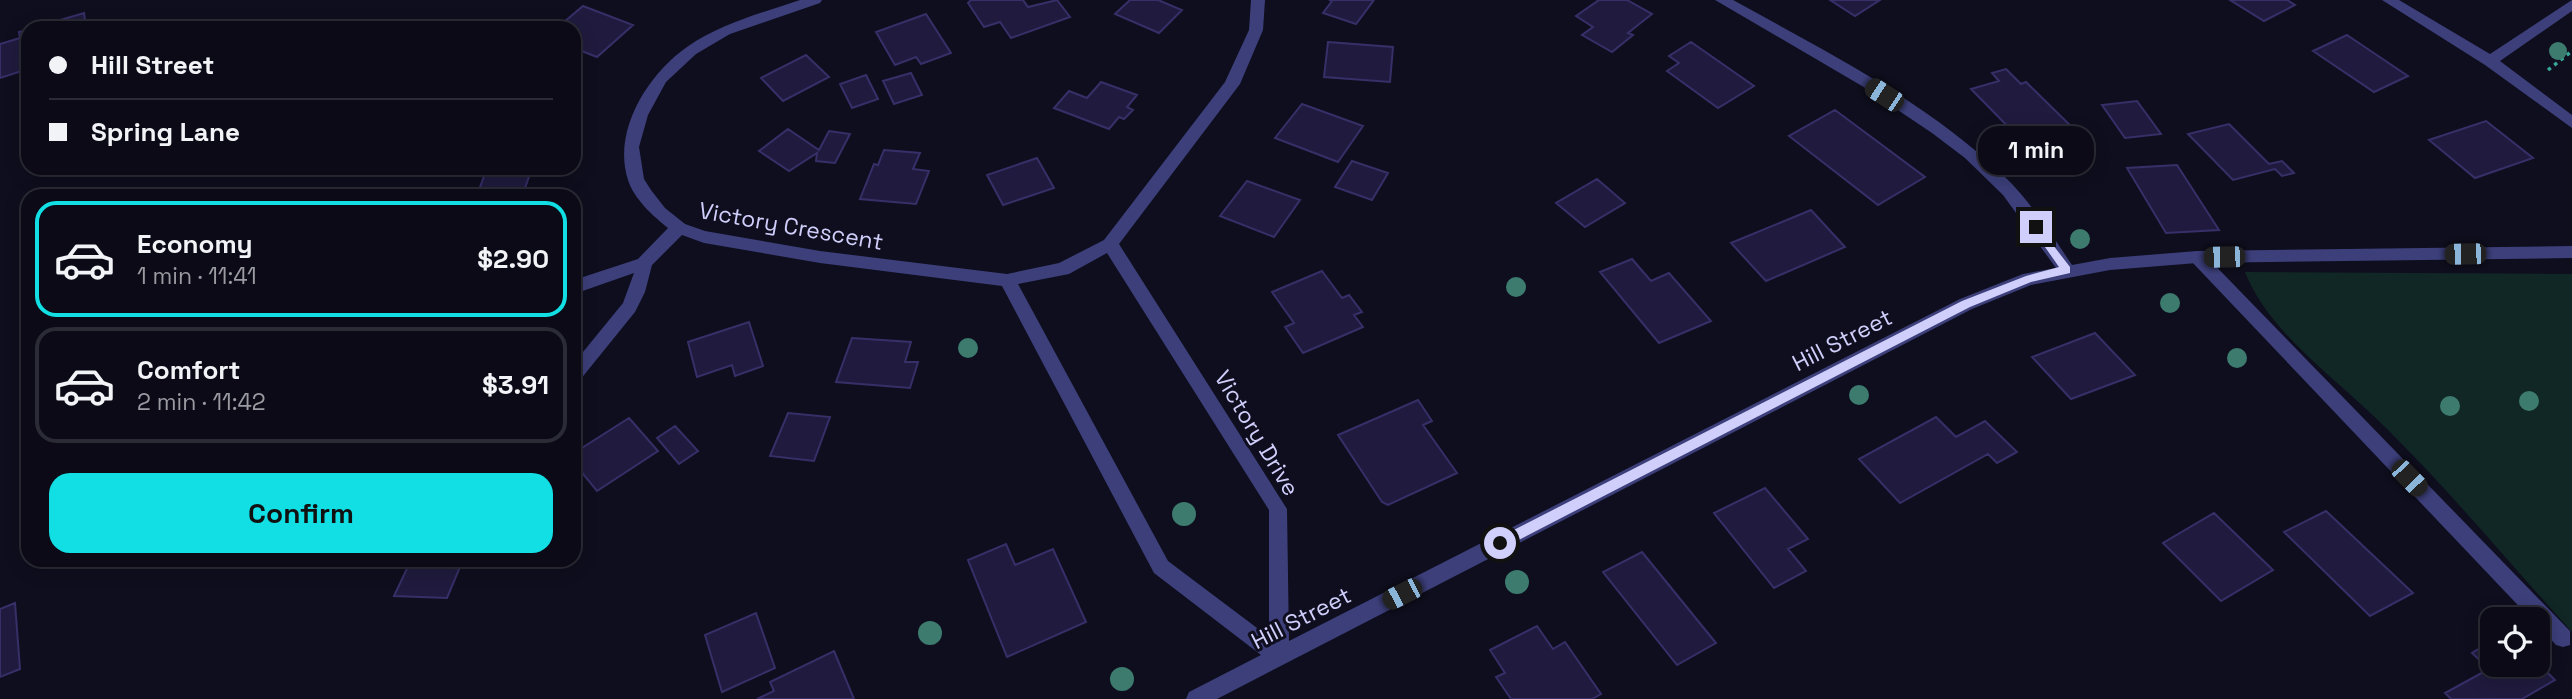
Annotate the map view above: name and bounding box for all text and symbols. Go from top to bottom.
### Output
text: Hill Street [91,48,214,82]
car [1861,75,1908,115]
text: Spring Lane [91,115,240,149]
callout: 1 min [1978,126,2094,174]
text: 1 min [2008,135,2064,165]
street label: Victory Crescent [696,195,886,257]
route end [2020,211,2052,243]
text: Economy [137,227,253,261]
icon: car [53,228,116,291]
text: $2.90 [477,242,549,276]
car [2444,243,2487,265]
car [2203,246,2246,268]
text: 1 min · 11:41 [137,261,257,291]
street label: Hill Street [1787,302,1897,378]
text: Comfort [137,353,240,387]
icon: car [53,354,116,417]
street label: Victory Drive [1208,365,1306,501]
text: $3.91 [482,368,549,402]
text: 2 min · 11:42 [137,387,266,417]
car [2387,456,2432,500]
button: Confirm [49,473,553,553]
route start [1484,527,1516,559]
car [1379,575,1426,613]
street label: Hill Street [1246,580,1356,656]
map controls [2480,607,2550,677]
button: locate [2480,607,2550,677]

